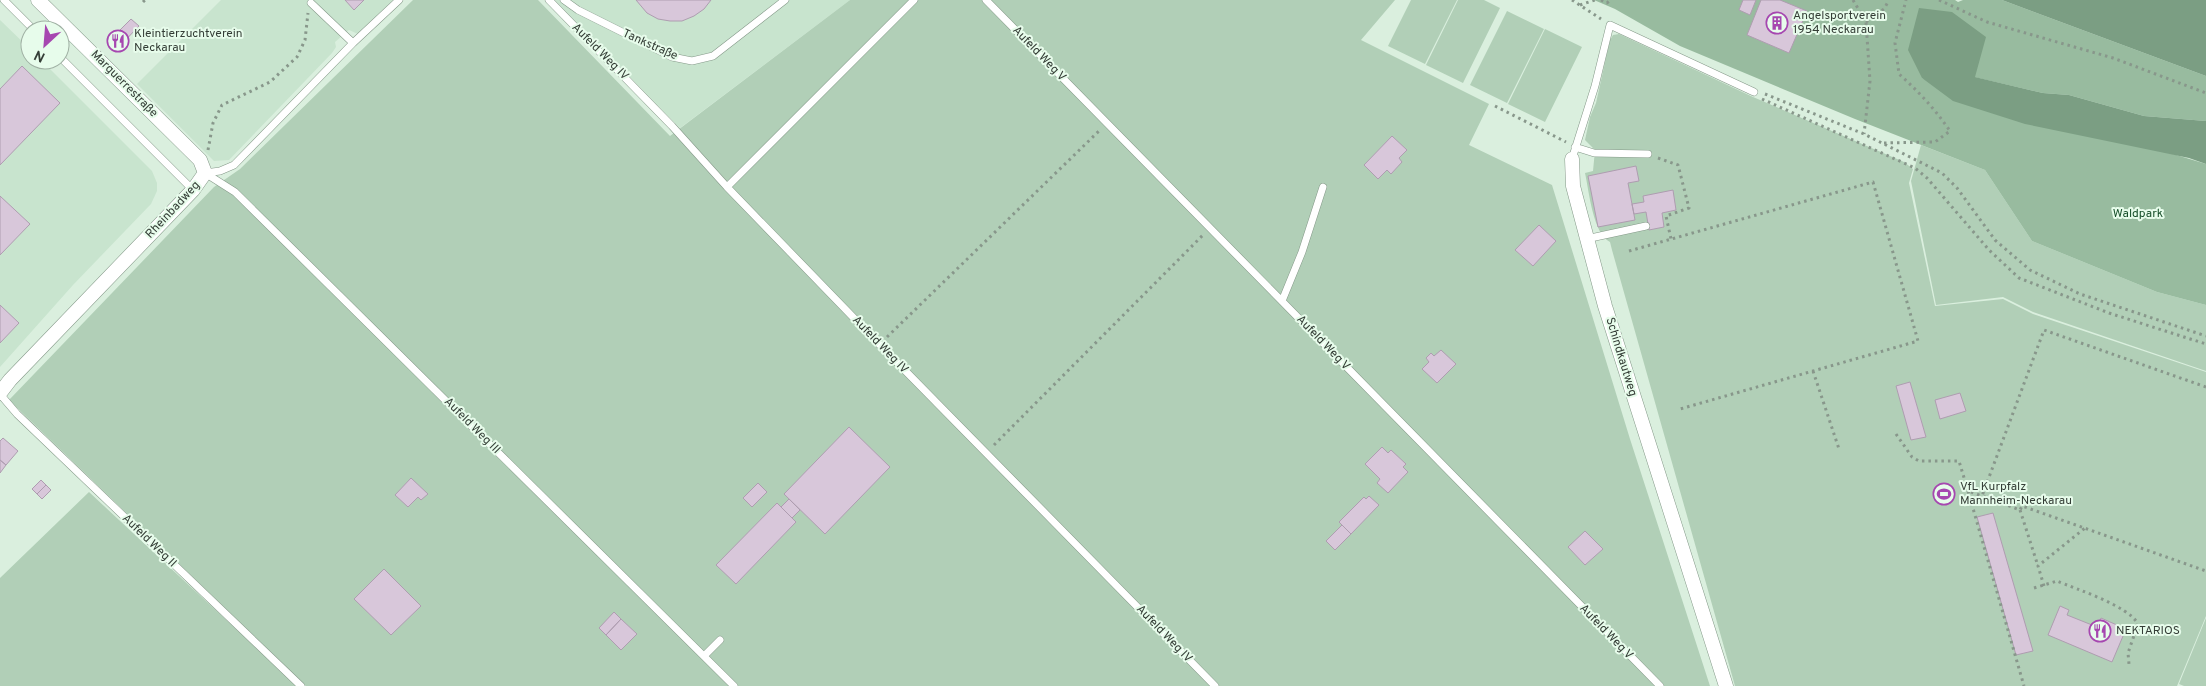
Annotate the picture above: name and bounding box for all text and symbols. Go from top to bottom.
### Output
place label: Angelsportverein 1954 Neckarau [1793,8,1886,38]
building icon: Angelsportverein 1954 Neckarau [1765,11,1789,35]
north arrow [20,20,70,70]
street label: Aufeld Weg IV [568,20,632,84]
street label: Aufeld Weg V [1009,23,1069,85]
place label: Kleintierzuchtverein Neckarau [134,26,243,56]
street label: Tankstraße [620,26,680,64]
restaurant icon: Kleintierzuchtverein Neckarau [106,29,130,53]
text: N [32,45,48,65]
street label: Marguerrestraße [87,47,161,121]
street label: Rheinbadweg [142,178,204,242]
park label: Waldpark [2113,206,2163,222]
street label: Aufeld Weg V [1293,312,1353,374]
street label: Aufeld Weg IV [848,313,912,378]
street label: Schindkautweg [1601,316,1641,398]
street label: Aufeld Weg III [440,394,504,458]
place label: VfL Kurpfalz Mannheim-Neckarau [1960,479,2072,509]
sports icon: VfL Kurpfalz Mannheim-Neckarau [1932,482,1956,506]
street label: Aufeld Weg II [118,511,180,571]
street label: Aufeld Weg V [1576,601,1636,663]
street label: Aufeld Weg IV [1132,602,1196,667]
restaurant icon: NEKTARIOS [2088,619,2112,643]
place label: NEKTARIOS [2116,623,2180,639]

